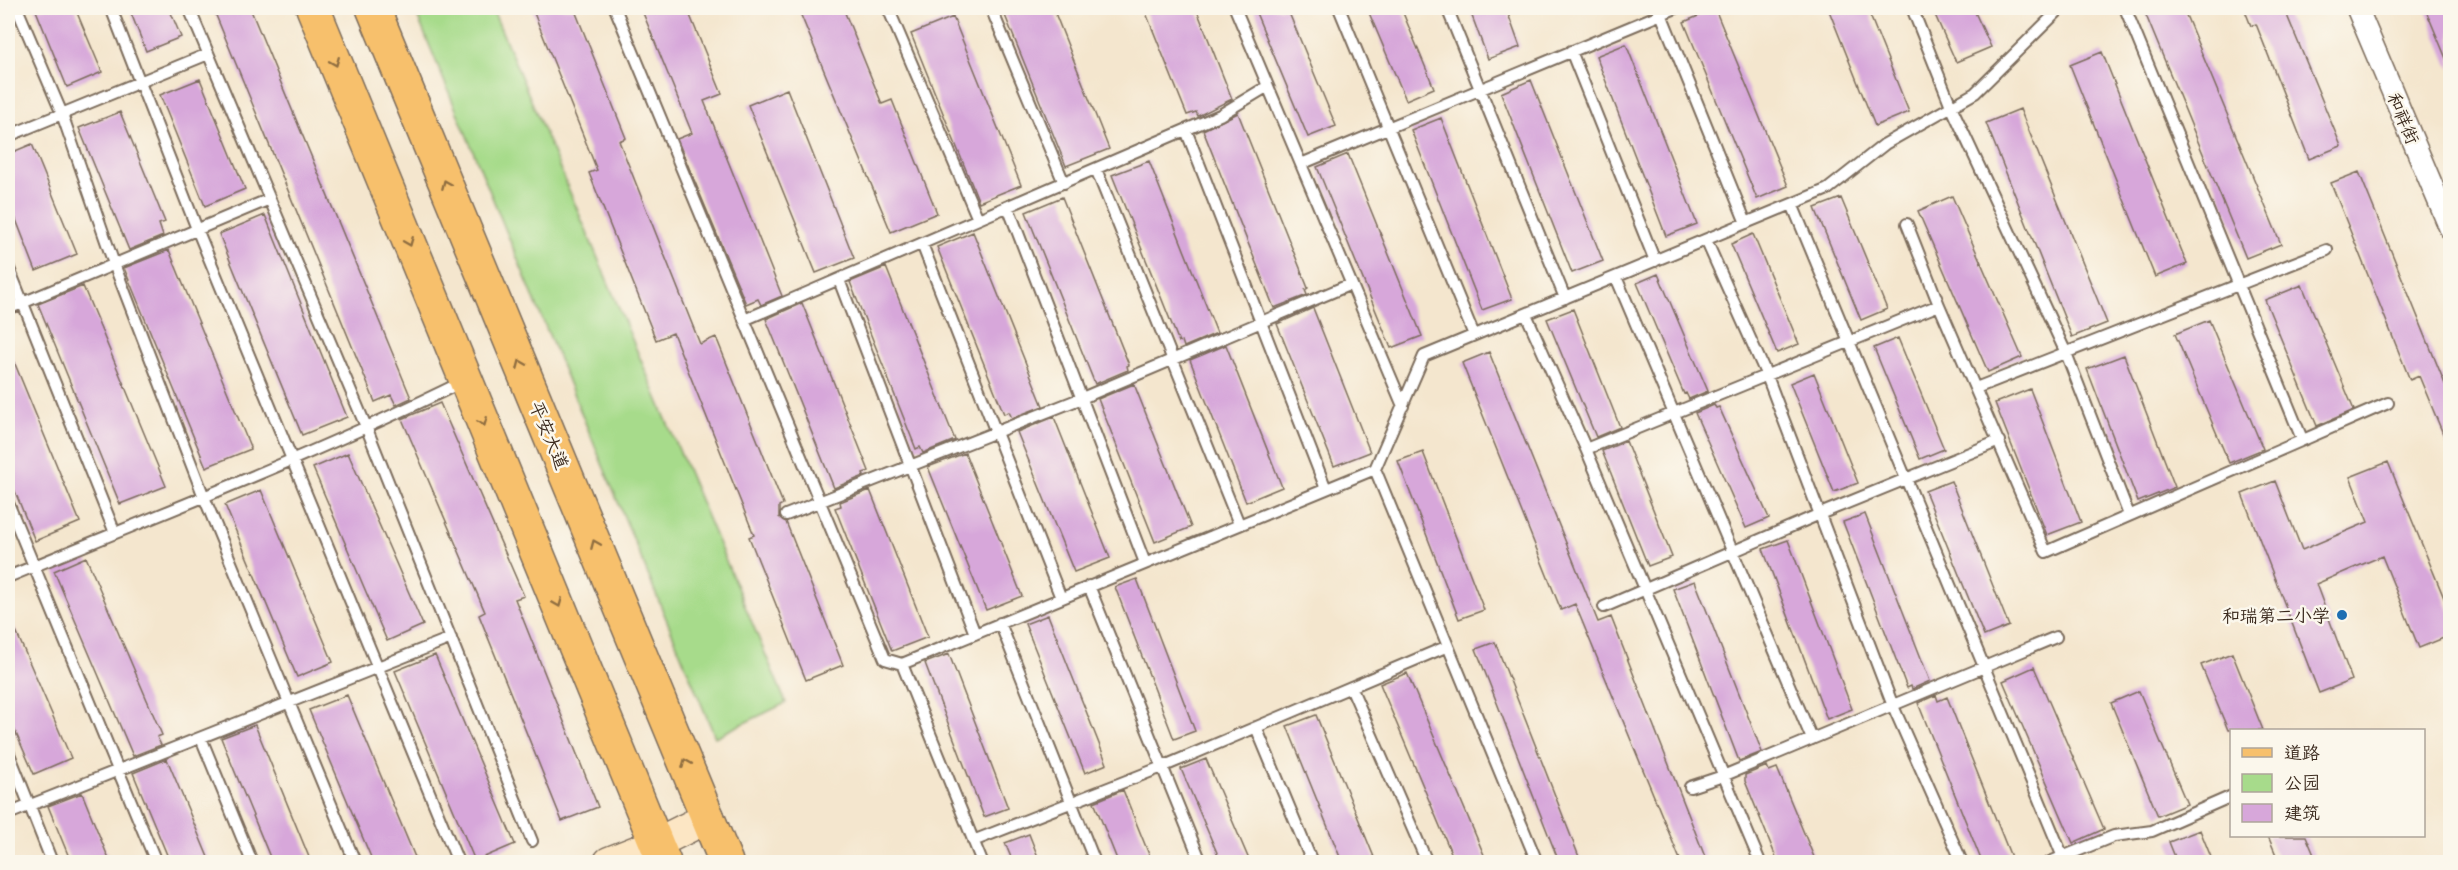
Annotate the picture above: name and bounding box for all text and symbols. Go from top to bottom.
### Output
one-way arrow [328,55,340,66]
street label: 和祥街 [2382,88,2426,148]
one-way arrow [441,179,453,190]
one-way arrow [402,236,414,247]
one-way arrow [516,359,528,370]
street label: 平安大道 [525,397,575,473]
one-way arrow [476,416,488,427]
one-way arrow [590,540,602,551]
one-way arrow [551,596,563,607]
place label: 和瑞第二小学 [2222,603,2330,627]
marker: 和瑞第二小学 [2335,608,2349,622]
legend [2230,729,2425,837]
text: 道路 [2284,740,2320,764]
one-way arrow [681,758,693,769]
text: 公园 [2284,770,2320,794]
text: 建筑 [2284,800,2320,824]

